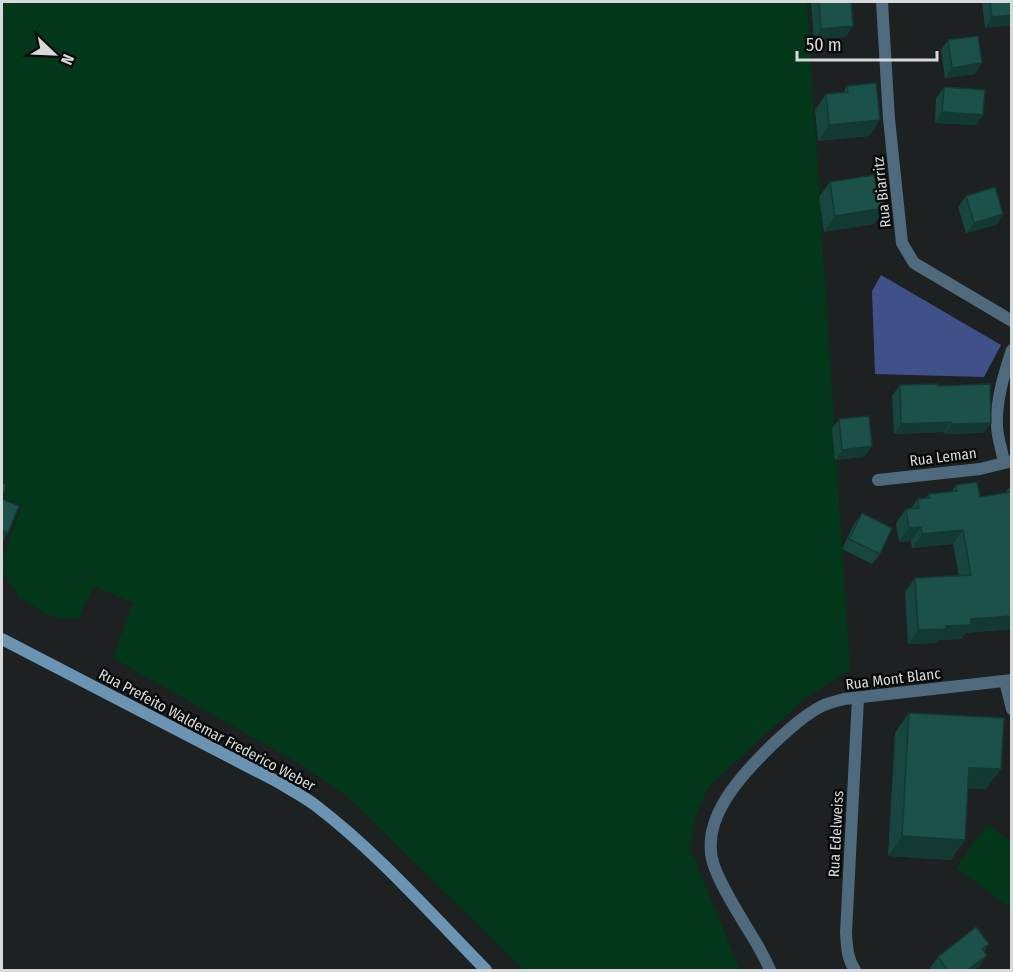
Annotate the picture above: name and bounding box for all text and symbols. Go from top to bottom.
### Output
north arrow [24,24,84,84]
scale bar [797,24,936,62]
text: 50 m [806,34,842,56]
text: N [57,52,78,68]
street label: Rua Biarritz [869,156,895,228]
street label: Rua Leman [908,444,978,470]
street label: Rua Mont Blanc [844,664,942,694]
street label: Rua Prefeito Waldemar Frederico Weber [96,665,319,795]
street label: Rua Edelweiss [825,790,847,878]

